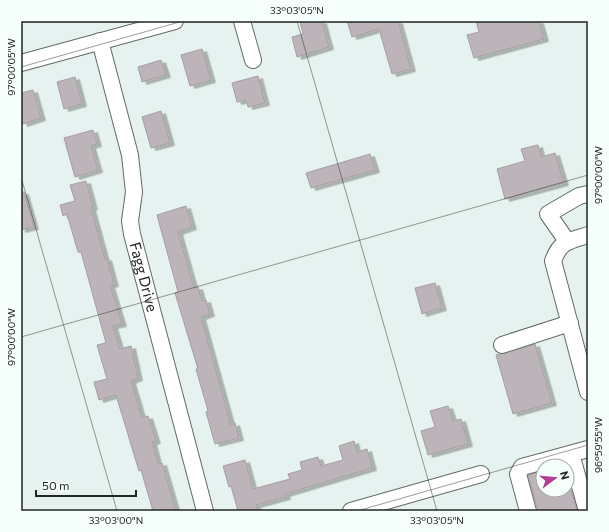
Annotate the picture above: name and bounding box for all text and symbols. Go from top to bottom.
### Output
text: 33°03'05"N [270,4,324,16]
text: 97°00'05"W [5,38,17,96]
text: 97°00'00"W [592,146,604,204]
street label: Fagg Drive [126,240,162,314]
text: 97°00'00"W [5,308,17,366]
text: 96°59'55"W [592,417,604,473]
north arrow [535,458,575,498]
text: N [558,469,572,481]
scale bar [36,472,136,498]
text: 50 m [42,478,70,492]
text: 33°03'00"N [89,514,143,526]
text: 33°03'05"N [410,514,464,526]

